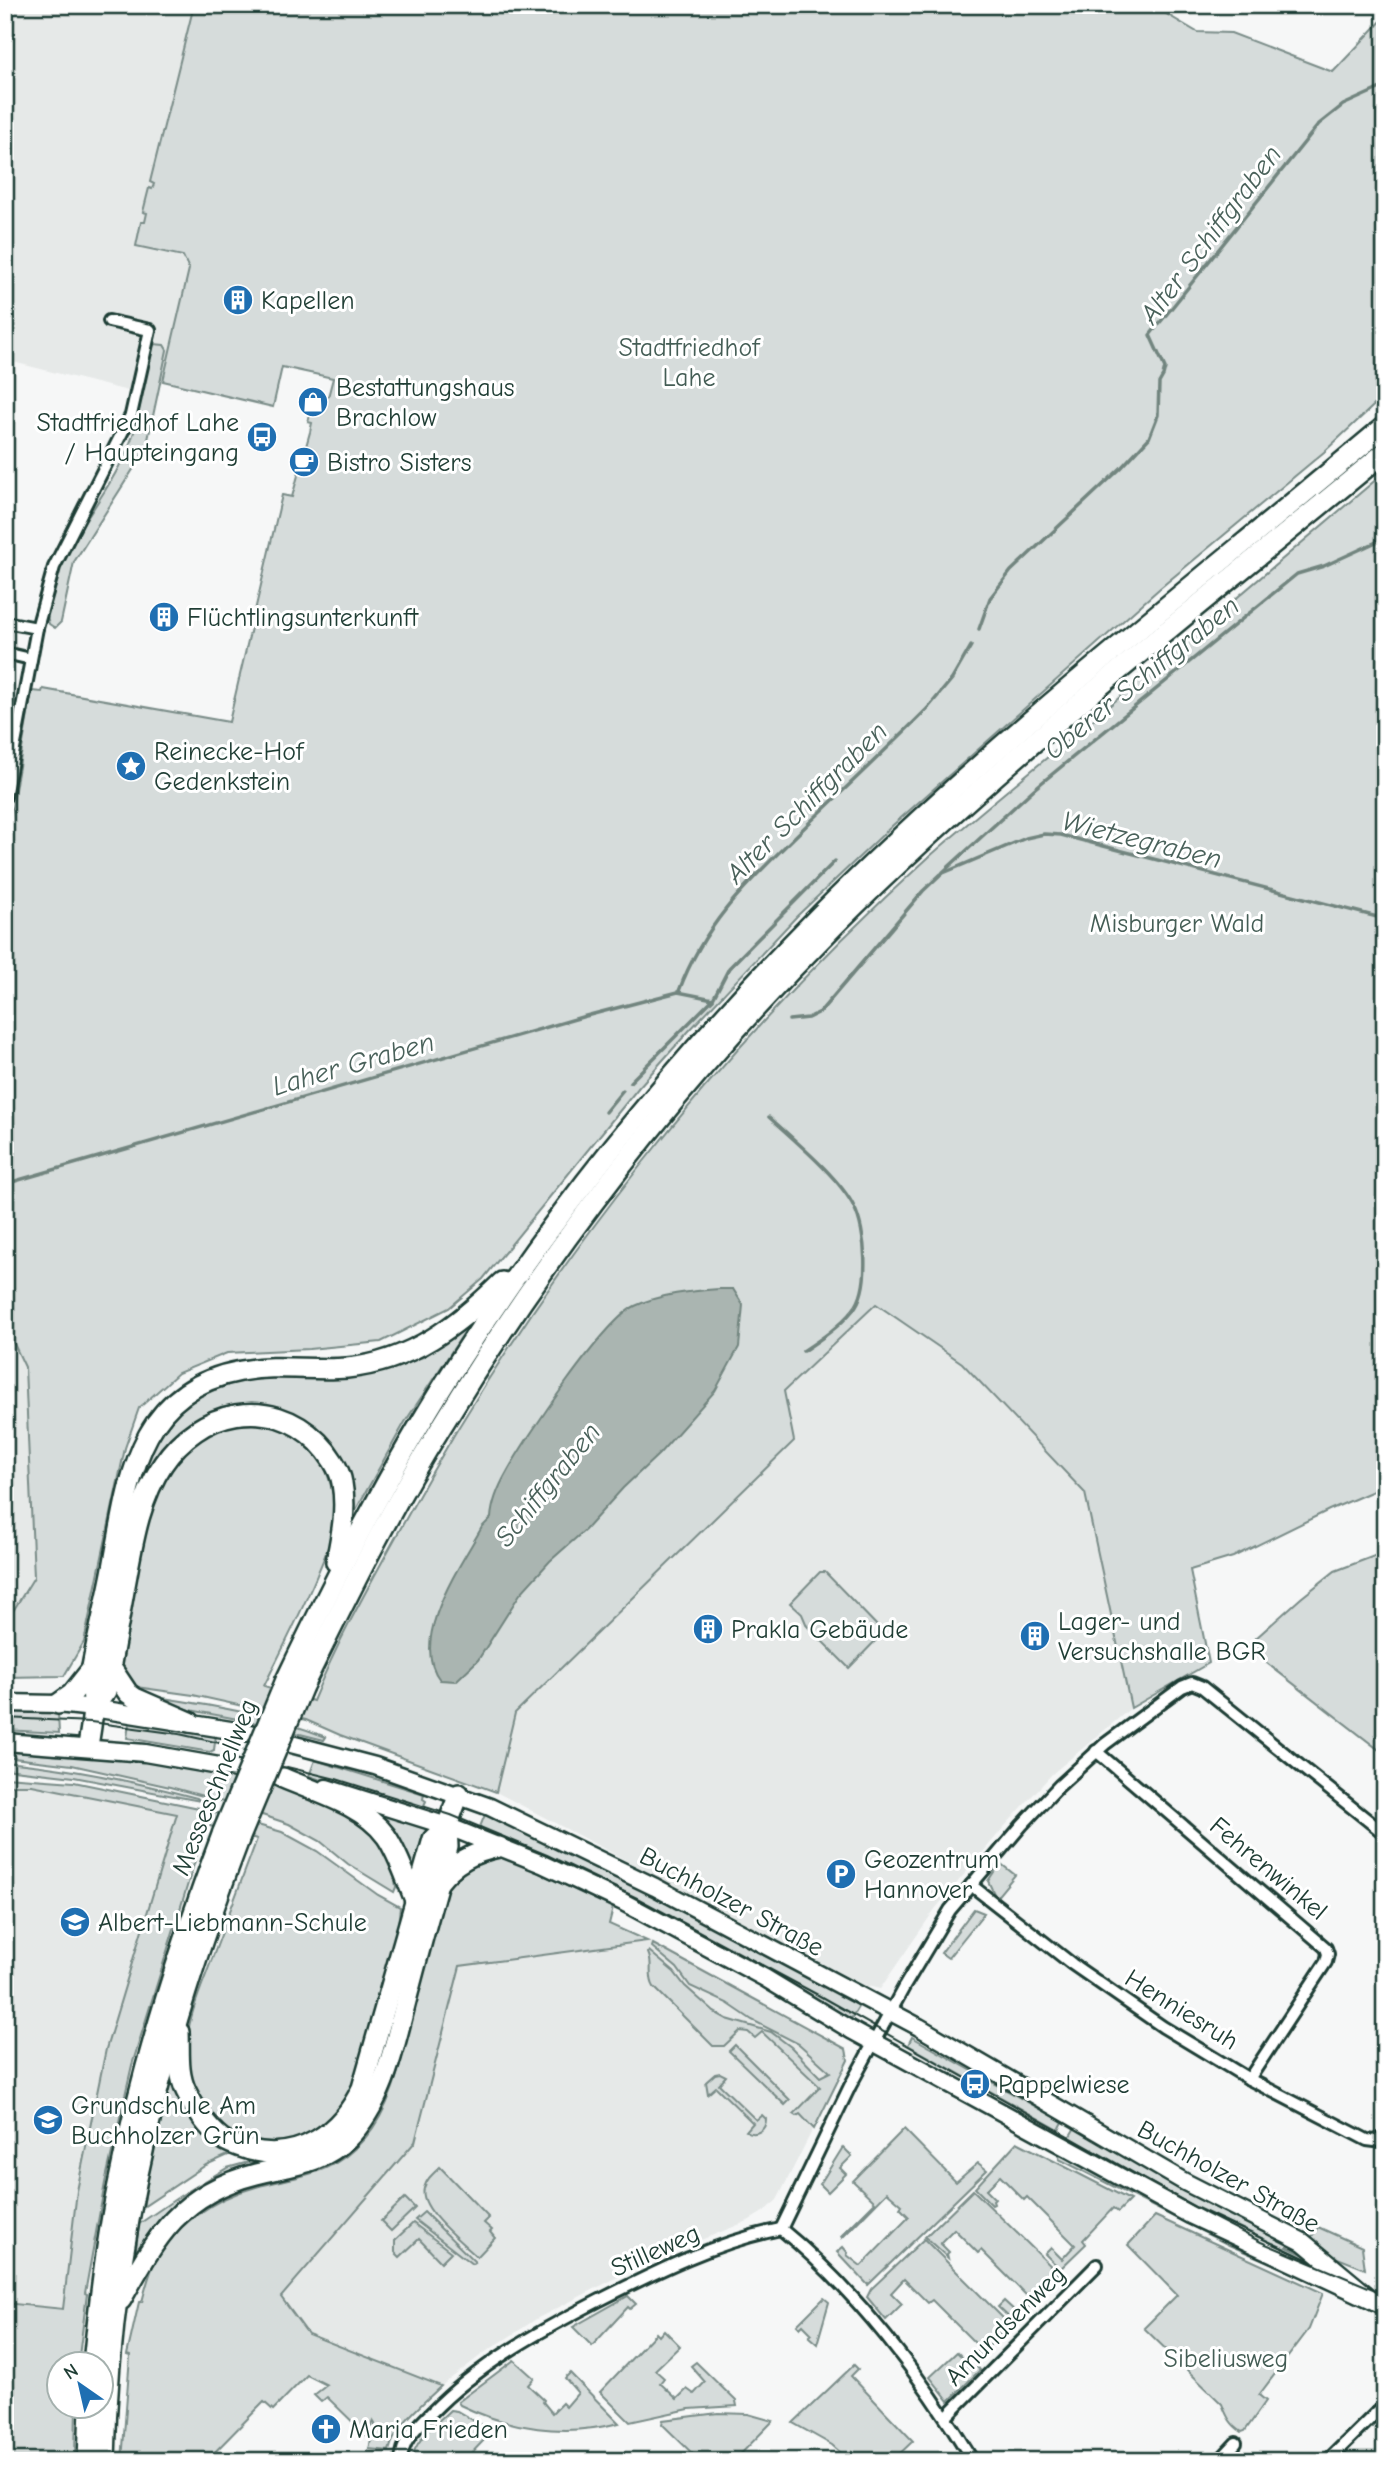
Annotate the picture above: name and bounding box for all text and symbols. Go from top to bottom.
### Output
water label: Alter Schiffgraben [1133,139,1288,331]
building icon: Kapellen [221,283,255,317]
place label: Kapellen [261,286,355,316]
park label: Stadtfriedhof Lahe [619,333,761,393]
place label: Bestattungshaus Brachlow [336,373,515,433]
shop icon: Bestattungshaus Brachlow [296,385,330,419]
place label: Stadtfriedhof Lahe / Haupteingang [37,408,239,468]
bus stop icon: Stadtfriedhof Lahe / Haupteingang [245,420,279,454]
cafe icon: Bistro Sisters [287,445,321,479]
place label: Bistro Sisters [327,448,472,478]
water label: Oberer Schiffgraben [1038,589,1245,766]
building icon: Flüchtlingsunterkunft [147,600,181,634]
place label: Flüchtlingsunterkunft [187,603,420,633]
water label: Alter Schiffgraben [719,715,894,891]
place label: Reinecke-Hof Gedenkstein [154,737,305,797]
place icon: Reinecke-Hof Gedenkstein [114,749,148,783]
water label: Wietzegraben [1059,805,1225,875]
park label: Misburger Wald [1090,909,1264,939]
water label: Laher Graben [269,1026,438,1102]
water label: Schiffgraben [488,1416,607,1553]
place label: Lager- und Versuchshalle BGR [1058,1607,1266,1667]
building icon: Prakla Gebäude [691,1612,725,1646]
place label: Prakla Gebäude [731,1615,908,1645]
building icon: Lager- und Versuchshalle BGR [1018,1619,1052,1653]
street label: Messeschnellweg [166,1695,264,1880]
street label: Fehrenwinkel [1203,1811,1333,1927]
street label: Buchholzer Straße [635,1841,829,1963]
place label: Geozentrum Hannover [864,1845,999,1905]
parking icon: Geozentrum Hannover [824,1857,858,1891]
school or university icon: Albert-Liebmann-Schule [58,1905,92,1939]
place label: Albert-Liebmann-Schule [98,1908,367,1938]
street label: Henniesruh [1119,1963,1244,2056]
bus stop icon: Pappelwiese [958,2067,992,2101]
place label: Pappelwiese [998,2070,1129,2100]
place label: Grundschule Am Buchholzer Grün [71,2091,260,2151]
school or university icon: Grundschule Am Buchholzer Grün [31,2103,65,2137]
street label: Buchholzer Straße [1132,2114,1325,2239]
street label: Stilleweg [606,2218,704,2284]
street label: Amundsenweg [939,2259,1072,2392]
park label: Sibeliusweg [1164,2344,1288,2374]
north arrow [46,2350,116,2420]
text: N [60,2359,82,2384]
church icon: Maria Frieden [309,2412,343,2446]
place label: Maria Frieden [349,2415,508,2445]

